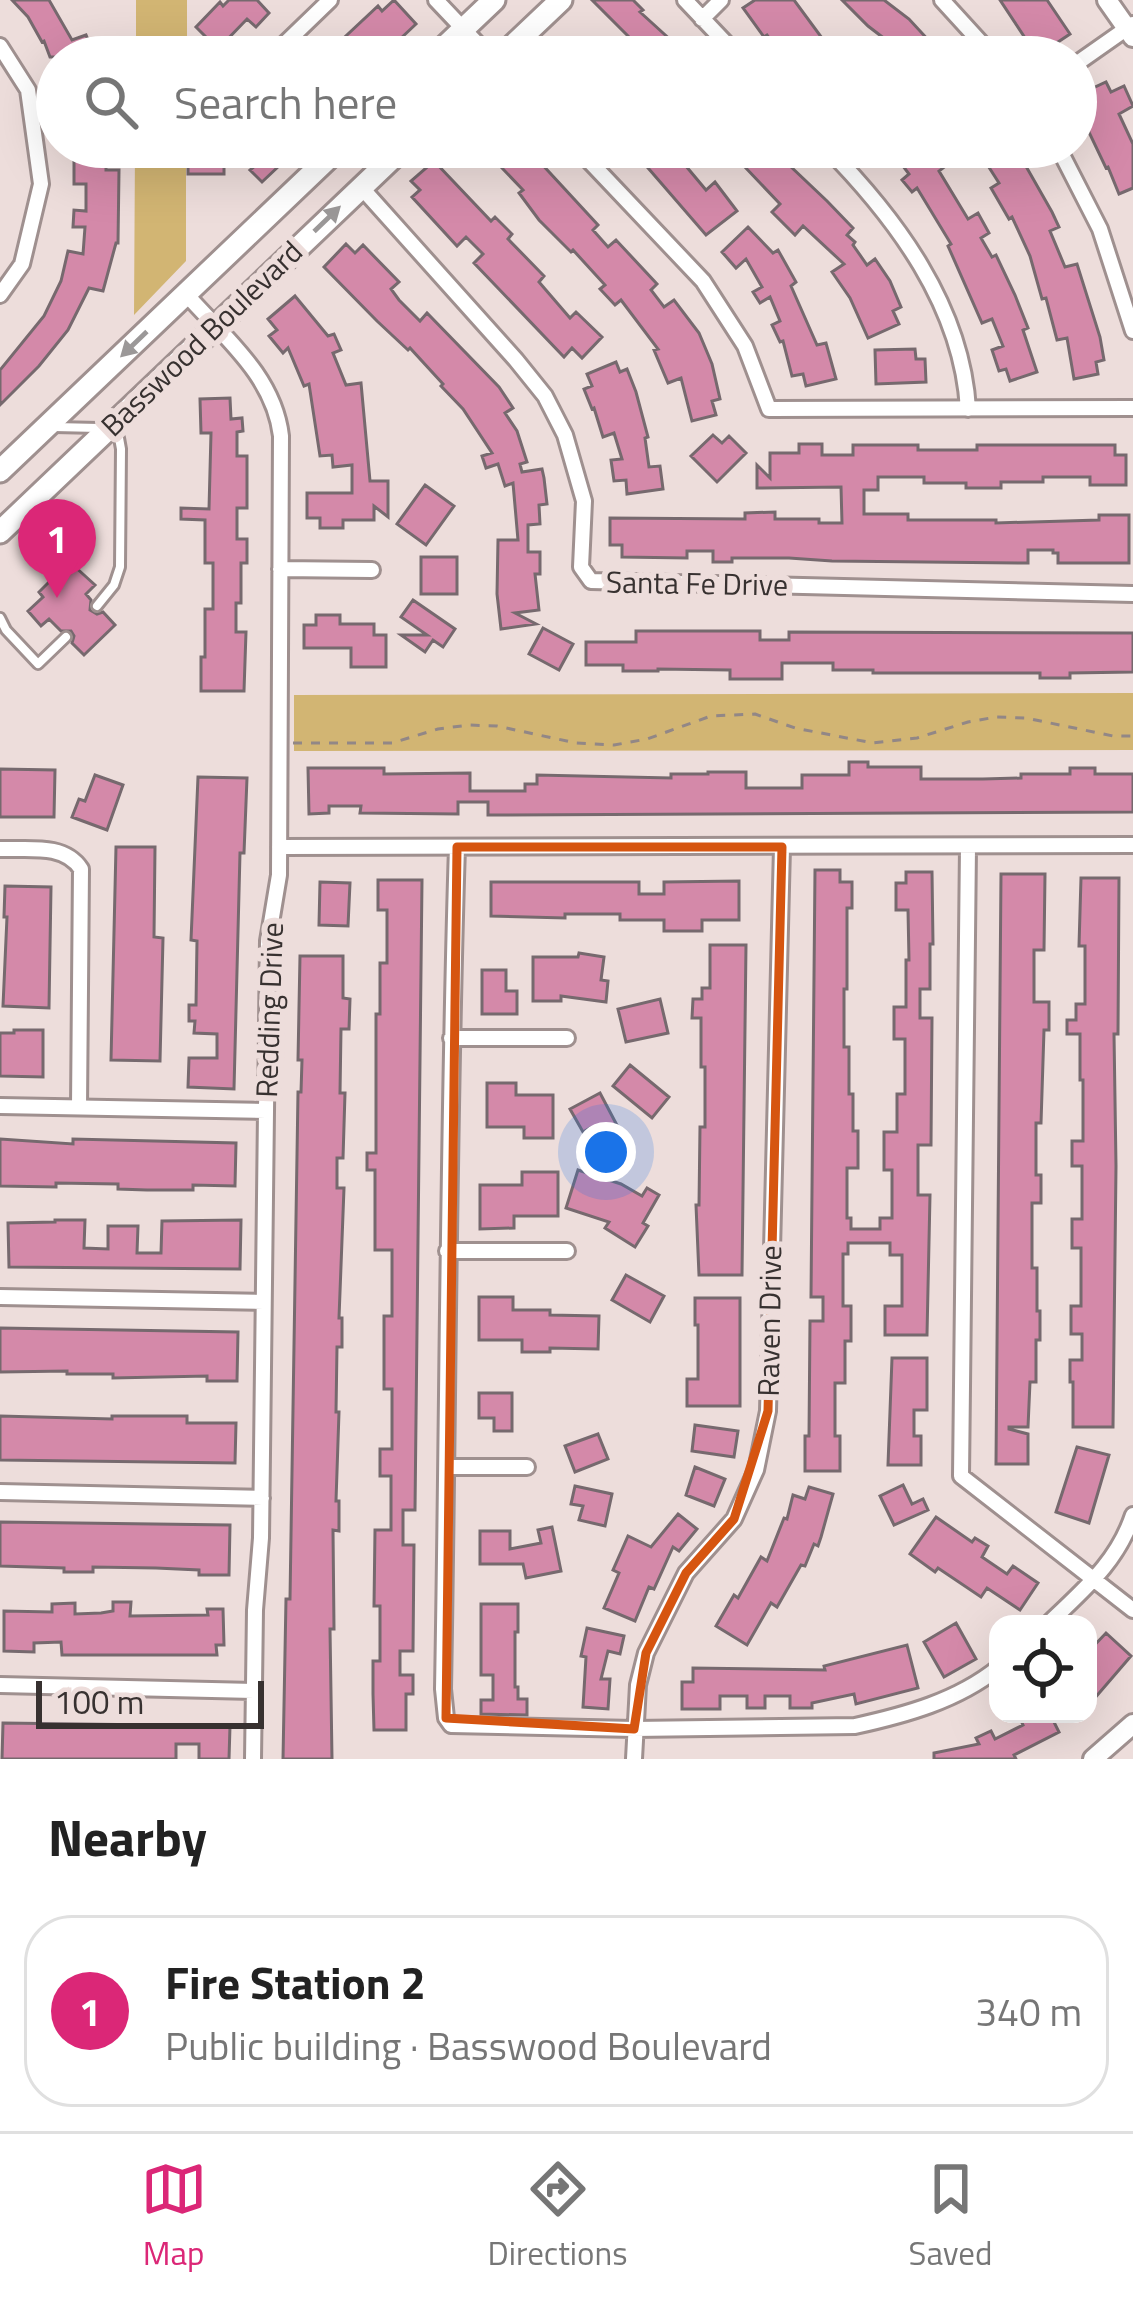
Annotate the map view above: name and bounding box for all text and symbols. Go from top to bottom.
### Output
search box [36,36,1097,168]
text: Search here [174,68,397,136]
icon: search [78,69,144,135]
one-way arrow [313,206,342,234]
street label: Basswood Boulevard [90,230,313,447]
one-way arrow [120,329,149,357]
pin: 1 [18,499,96,598]
street label: Santa Fe Drive [606,558,788,608]
street label: Redding Drive [243,922,295,1098]
your location [576,1122,636,1182]
street label: Raven Drive [745,1245,793,1397]
map controls [989,1615,1097,1723]
button: locate [989,1615,1097,1723]
scale bar [36,1675,264,1728]
text: 100 m [54,1677,144,1727]
text: Nearby [48,1798,207,1876]
text: Fire Station 2 [165,1948,426,2016]
text: 1 [79,1982,101,2041]
text: 340 m [975,1982,1082,2041]
text: Public building · Basswood Boulevard [165,2016,772,2075]
tab: Map [141,2156,207,2278]
tab: Directions [488,2156,628,2278]
tab: Saved [909,2156,992,2278]

